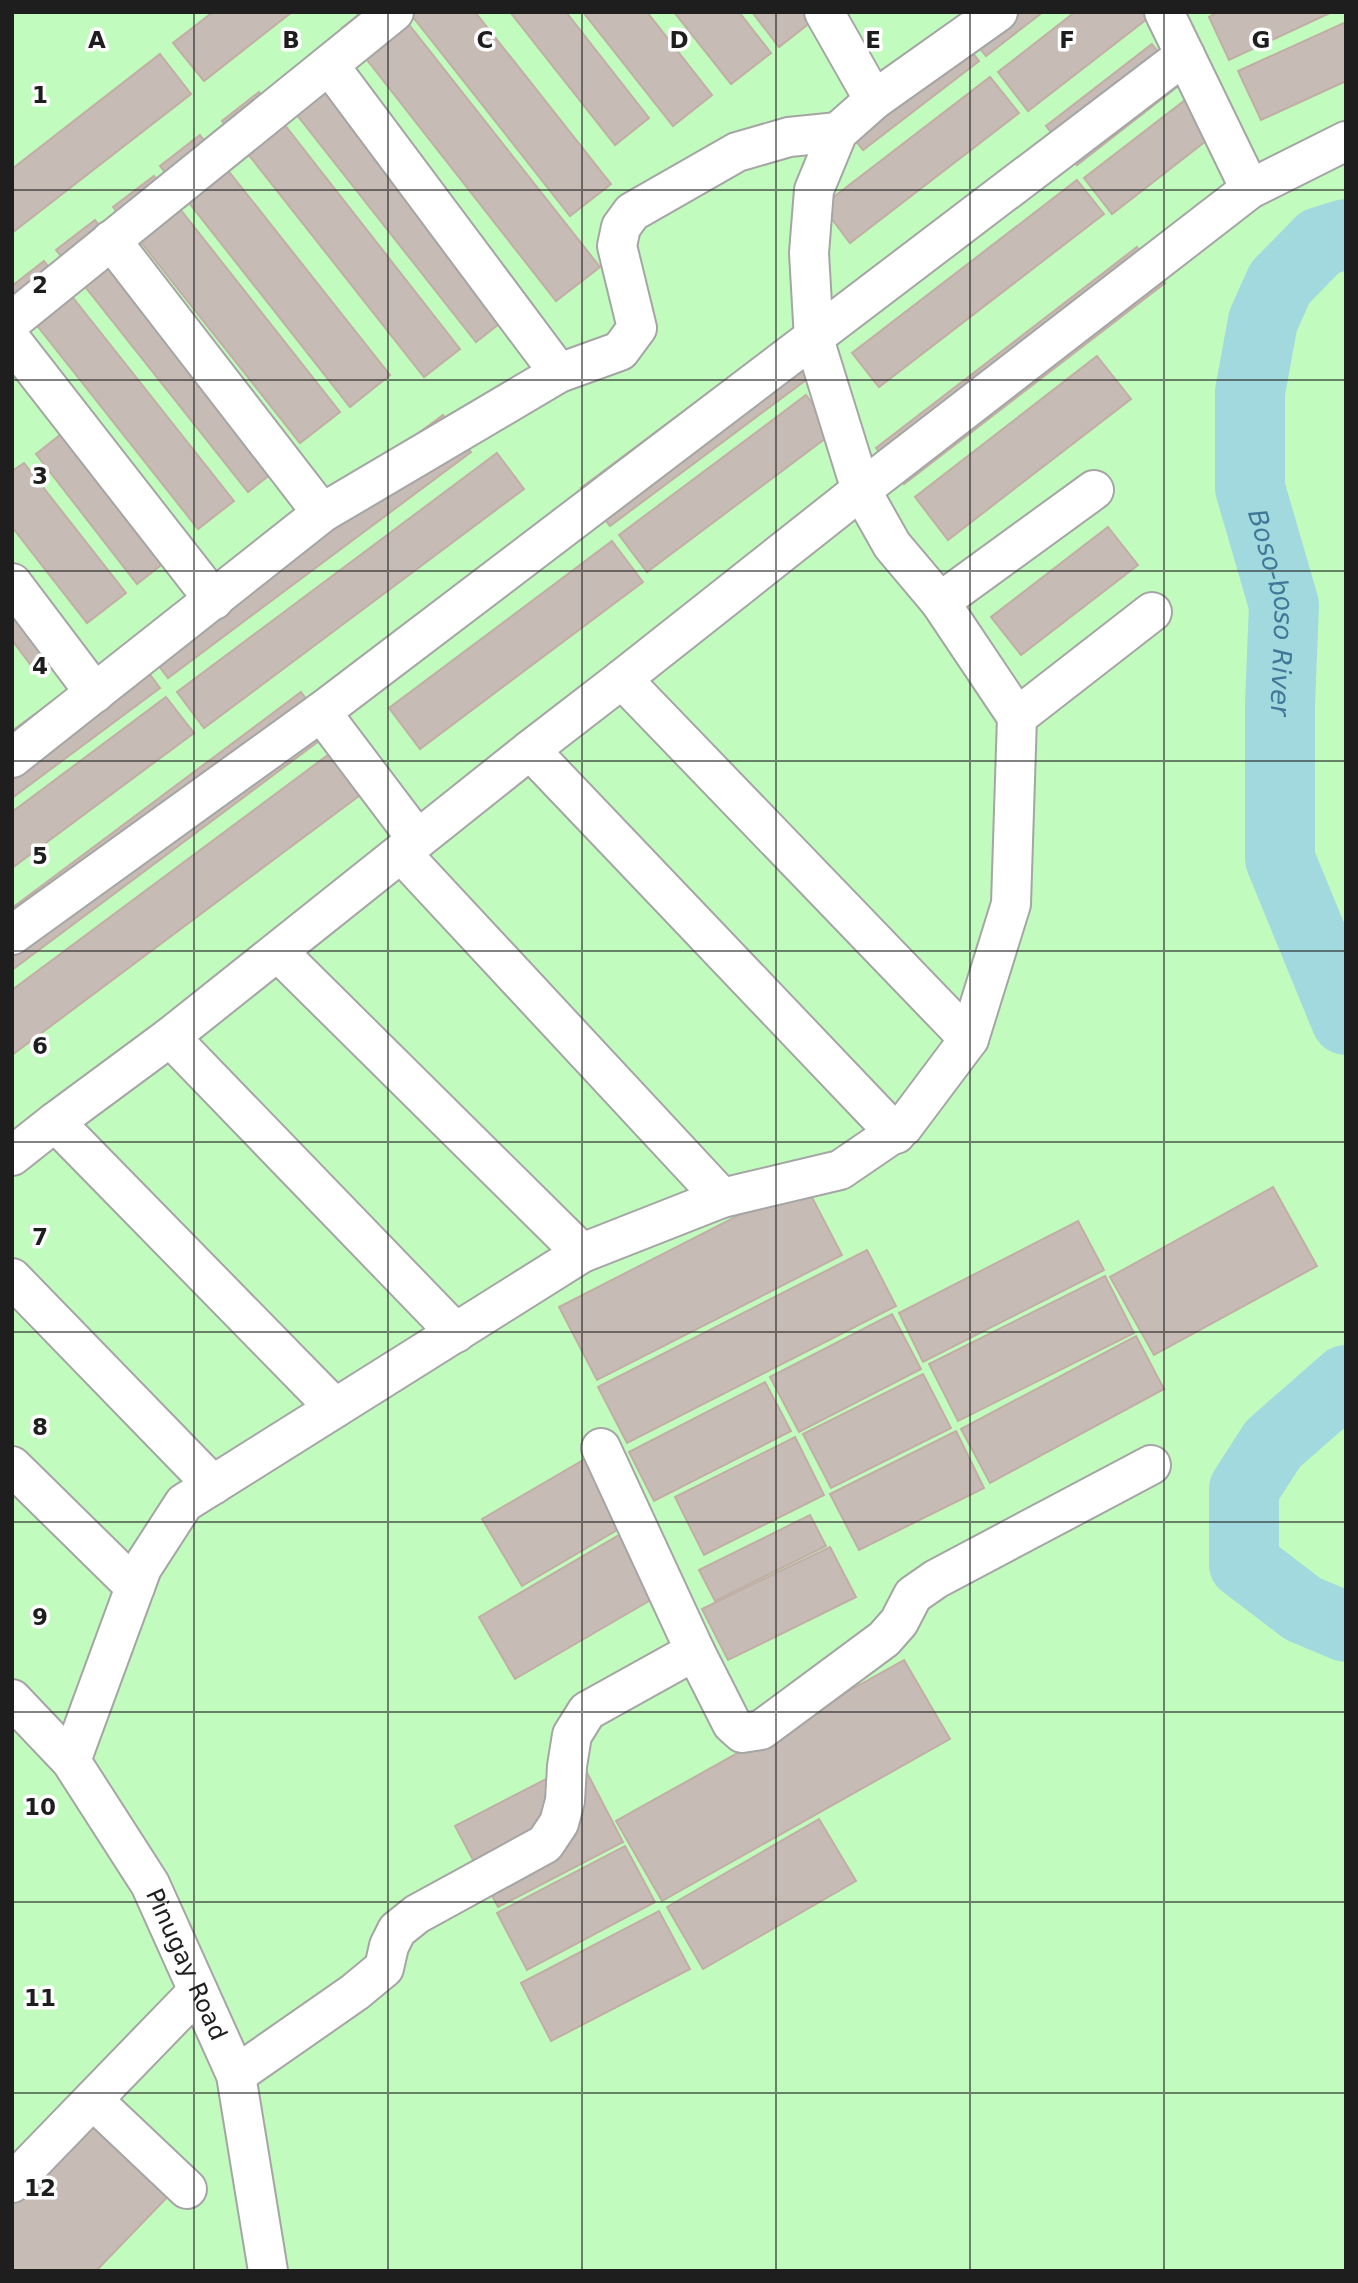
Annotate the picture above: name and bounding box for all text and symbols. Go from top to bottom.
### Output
text: A [88,27,106,53]
text: B [282,27,300,53]
text: C [477,27,493,53]
text: D [669,27,689,53]
text: E [865,27,881,53]
text: F [1059,27,1075,53]
text: G [1252,27,1270,53]
text: 1 [32,82,48,108]
text: 2 [32,272,48,298]
text: 3 [32,463,48,489]
water label: Boso-boso River [1242,506,1300,718]
text: 4 [32,653,48,679]
text: 5 [32,843,48,869]
text: 6 [32,1033,48,1059]
text: 7 [32,1224,48,1250]
text: 8 [32,1414,48,1440]
text: 9 [32,1604,48,1630]
text: 10 [24,1794,56,1820]
street label: Pinugay Road [140,1884,232,2045]
text: 11 [24,1985,56,2011]
text: 12 [24,2175,56,2201]

